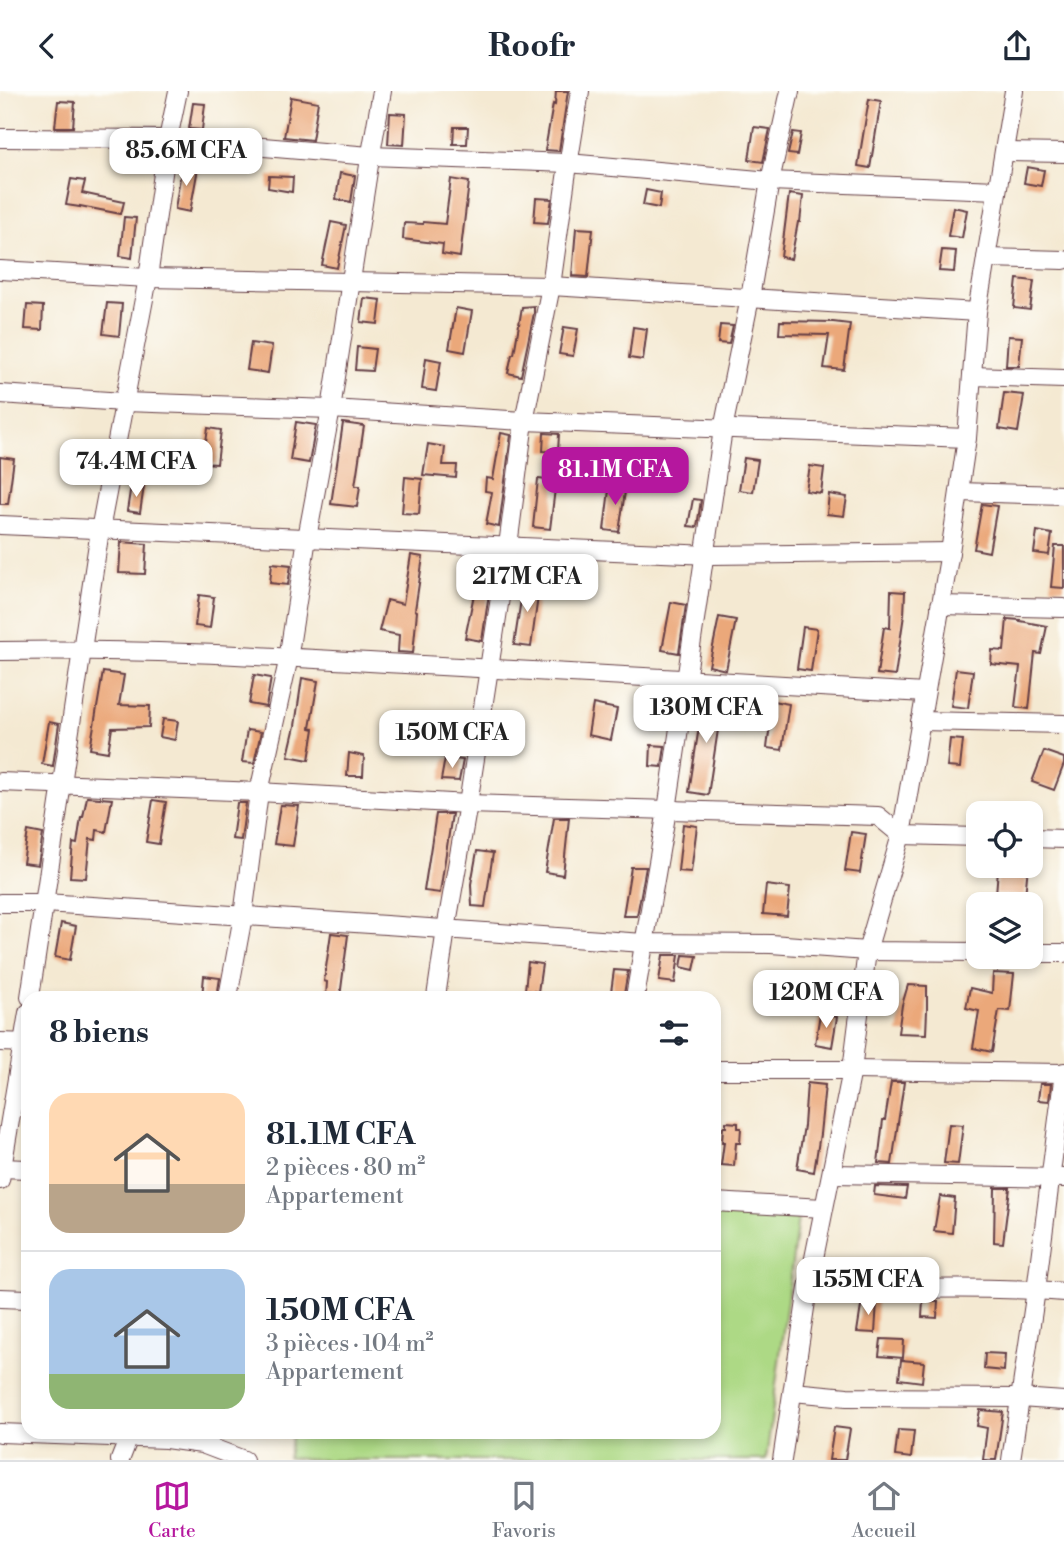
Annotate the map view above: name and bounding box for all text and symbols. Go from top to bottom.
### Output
text: Roofr [488,26,576,66]
icon: back [28,27,66,65]
icon: share [998,27,1036,65]
pin: 85.6M CFA [106,129,266,188]
text: 85.6M CFA [125,137,247,165]
pin: 74.4M CFA [56,439,216,499]
pin: 81.1M CFA [535,447,695,507]
text: 74.4M CFA [76,448,196,476]
text: 81.1M CFA [558,456,672,484]
pin: 217M CFA [455,554,599,614]
text: 217M CFA [472,563,582,591]
pin: 130M CFA [634,685,778,745]
text: 130M CFA [649,694,763,722]
pin: 150M CFA [380,711,524,770]
text: 150M CFA [395,719,509,747]
map controls [966,801,1043,969]
button: locate [966,801,1043,878]
button: layers [966,892,1043,969]
pin: 120M CFA [754,971,898,1030]
text: 120M CFA [769,979,883,1007]
text: 8 biens [49,1014,149,1052]
icon: filters [655,1014,693,1052]
text: 81.1M CFA [266,1116,415,1154]
icon: home [105,1121,189,1205]
text: 2 pièces · 80 m² [266,1154,425,1182]
text: Appartement [266,1182,404,1210]
pin: 155M CFA [796,1257,940,1317]
text: 155M CFA [812,1266,924,1294]
text: 150M CFA [266,1292,414,1330]
icon: home [105,1297,189,1381]
text: 3 pièces · 104 m² [266,1330,434,1358]
text: Appartement [266,1358,404,1386]
tab: Carte [148,1477,196,1543]
tab: Favoris [492,1477,556,1543]
tab: Accueil [852,1477,916,1543]

